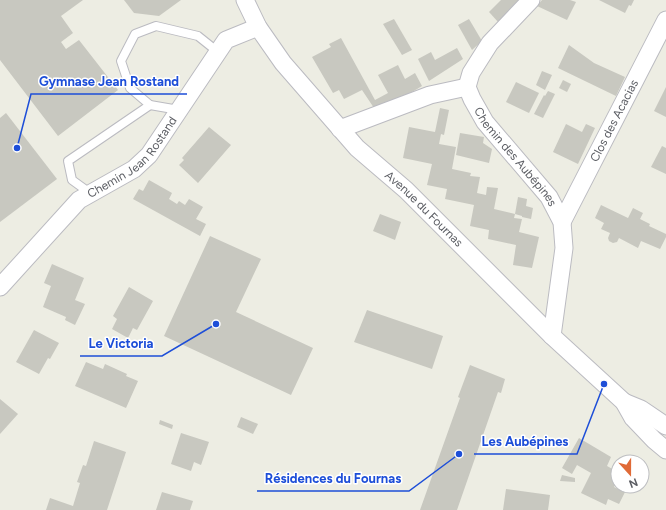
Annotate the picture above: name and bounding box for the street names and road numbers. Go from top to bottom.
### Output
street label: Clos des Acacias [587,77,641,164]
street label: Chemin des Aubépines [471,105,560,209]
street label: Chemin Jean Rostand [85,114,180,201]
street label: Avenue du Fournas [382,168,466,250]

